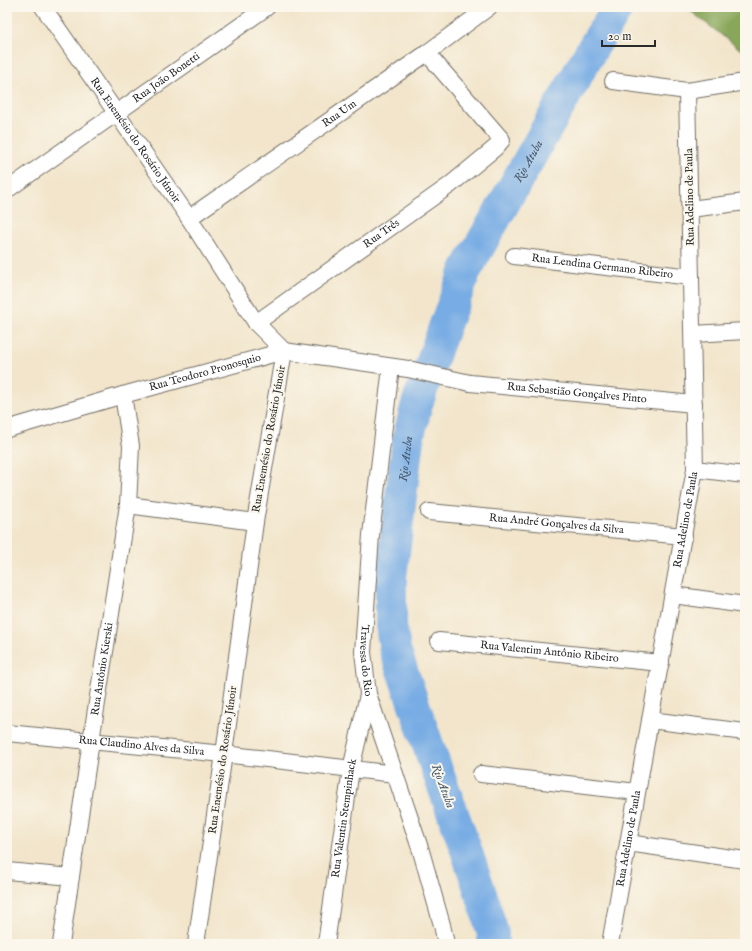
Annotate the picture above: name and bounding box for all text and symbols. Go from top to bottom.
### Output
scale bar [602,22,655,48]
text: 20 m [608,29,631,44]
street label: Rua João Bonetti [130,49,203,106]
street label: Rua Enemésio do Rosário Júnoir [87,75,183,206]
street label: Rua Um [319,97,360,131]
water label: Rio Atuba [510,137,546,185]
street label: Rua Adelino de Paula [682,148,698,246]
street label: Rua Três [361,216,403,251]
street label: Rua Lendina Germano Ribeiro [531,251,674,282]
street label: Rua Teodoro Pronosquio [148,351,263,395]
street label: Rua Enemésio do Rosário Júnoir [249,364,289,514]
street label: Rua Sebastião Gonçalves Pinto [506,380,647,407]
water label: Rio Atuba [395,434,416,482]
street label: Rua Adelino de Paula [670,470,701,569]
street label: Rua André Gonçalves da Silva [489,511,625,537]
street label: Rua Antônio Kierski [88,622,116,717]
street label: Travessa do Rio [356,624,375,697]
street label: Rua Valentim Antônio Ribeiro [480,638,619,666]
street label: Rua Enemésio do Rosário Júnoir [206,685,240,835]
street label: Rua Claudino Alves da Silva [78,733,205,759]
street label: Rua Valentin Stempinhack [329,757,360,879]
water label: Rio Atuba [428,762,458,810]
street label: Rua Adelino de Paula [613,789,644,888]

